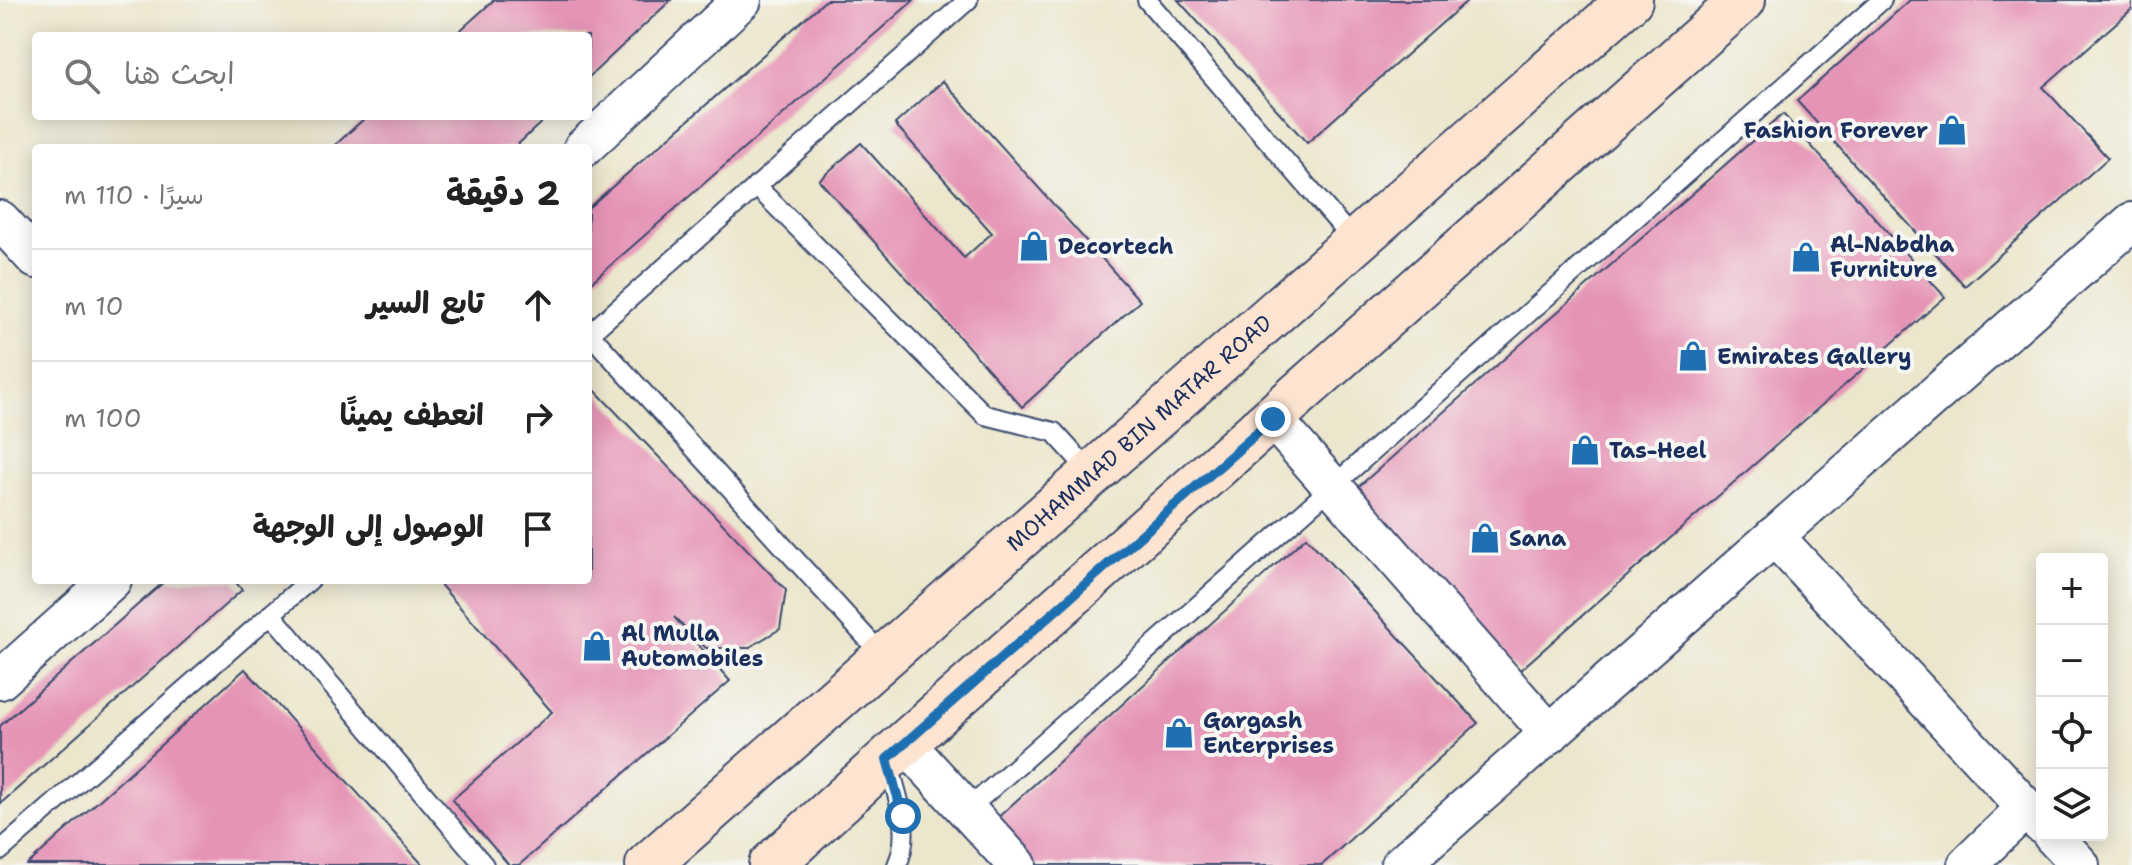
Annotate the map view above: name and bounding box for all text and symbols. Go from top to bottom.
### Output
search box [32,32,592,120]
text: ابحث هنا [124,53,235,94]
icon: search [60,54,104,98]
shop icon: Fashion Forever [1935,113,1969,147]
place label: Fashion Forever [1744,116,1928,145]
text: 2 دقيقة [446,170,560,216]
text: سيرًا · 110 m [64,177,204,212]
shop icon: Decortech [1017,229,1051,263]
place label: Al-Nabdha Furniture [1830,230,1954,284]
place label: Decortech [1058,232,1174,261]
shop icon: Al-Nabdha Furniture [1789,240,1823,274]
text: تابع السير [367,282,484,323]
icon: ahead [516,283,560,327]
text: 10 m [64,288,124,323]
street label: MOHAMMAD BIN MATAR ROAD [1000,308,1278,557]
shop icon: Emirates Gallery [1676,339,1710,373]
place label: Emirates Gallery [1717,342,1912,371]
text: انعطف يمينًا [340,394,484,435]
icon: right [516,395,560,439]
text: 100 m [64,400,142,435]
route end [1255,401,1291,437]
shop icon: Tas-Heel [1568,433,1602,467]
place label: Tas-Heel [1609,436,1707,465]
text: الوصول إلى الوجهة [252,506,484,547]
icon: arrive [516,507,560,551]
shop icon: Sana [1468,521,1502,555]
place label: Sana [1509,524,1566,553]
map controls [2036,553,2108,841]
button: + [2036,553,2108,625]
place label: Al Mulla Automobiles [621,619,763,673]
button: − [2036,625,2108,697]
shop icon: Al Mulla Automobiles [580,629,614,663]
button: locate [2036,697,2108,769]
place label: Gargash Enterprises [1203,706,1334,760]
shop icon: Gargash Enterprises [1162,716,1196,750]
button: layers [2036,769,2108,841]
route start [885,798,921,834]

